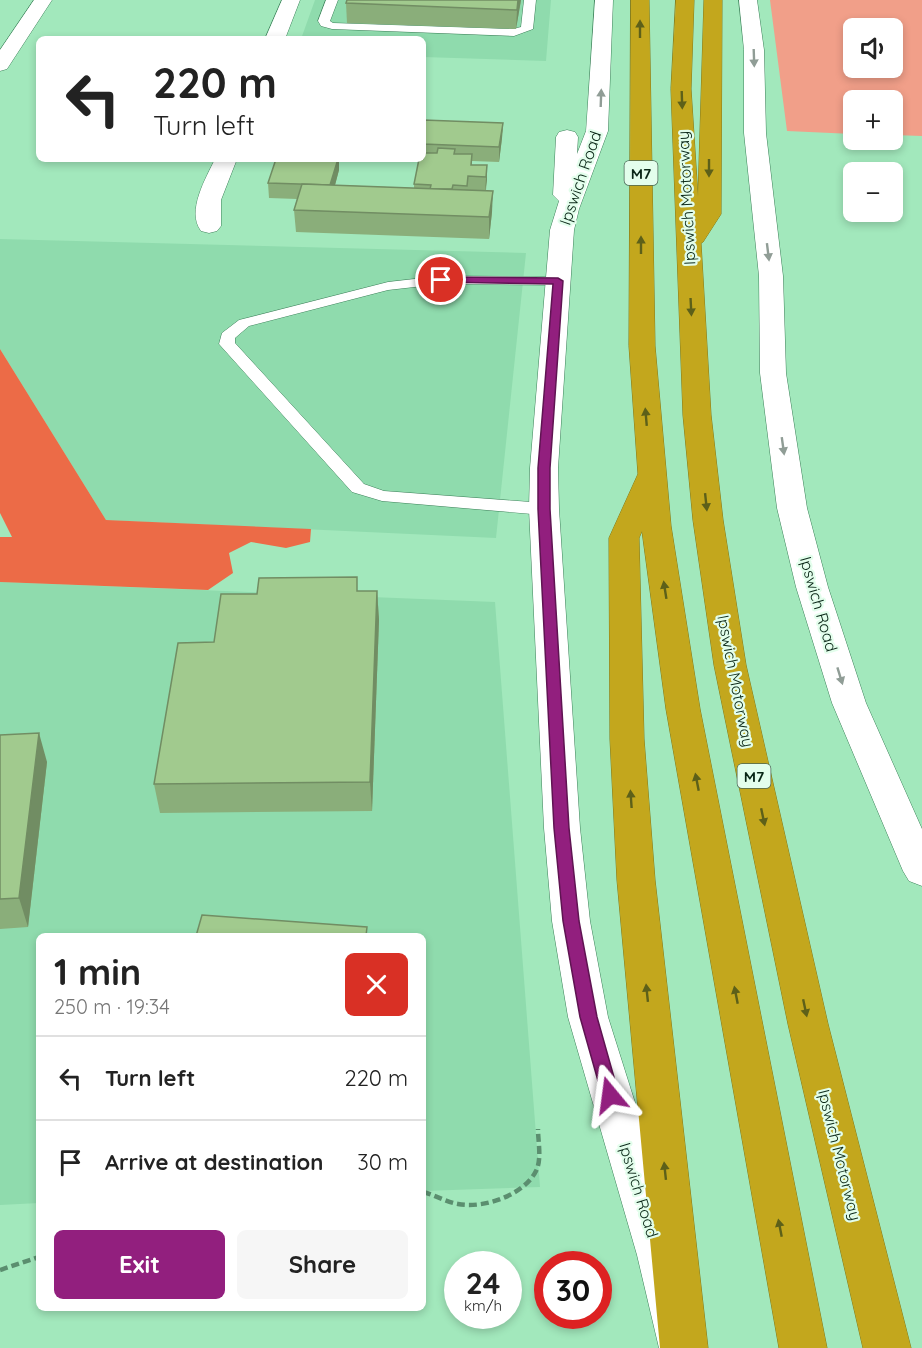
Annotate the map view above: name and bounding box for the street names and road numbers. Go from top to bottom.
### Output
street label: Ipswich Road [555,128,605,228]
street label: Ipswich Motorway [673,130,699,266]
road number: M7 [624,161,658,185]
street label: Ipswich Road [796,554,842,654]
street label: Ipswich Motorway [713,613,759,749]
road number: M7 [738,764,771,788]
street label: Ipswich Motorway [814,1087,866,1223]
street label: Ipswich Road [615,1140,663,1240]

